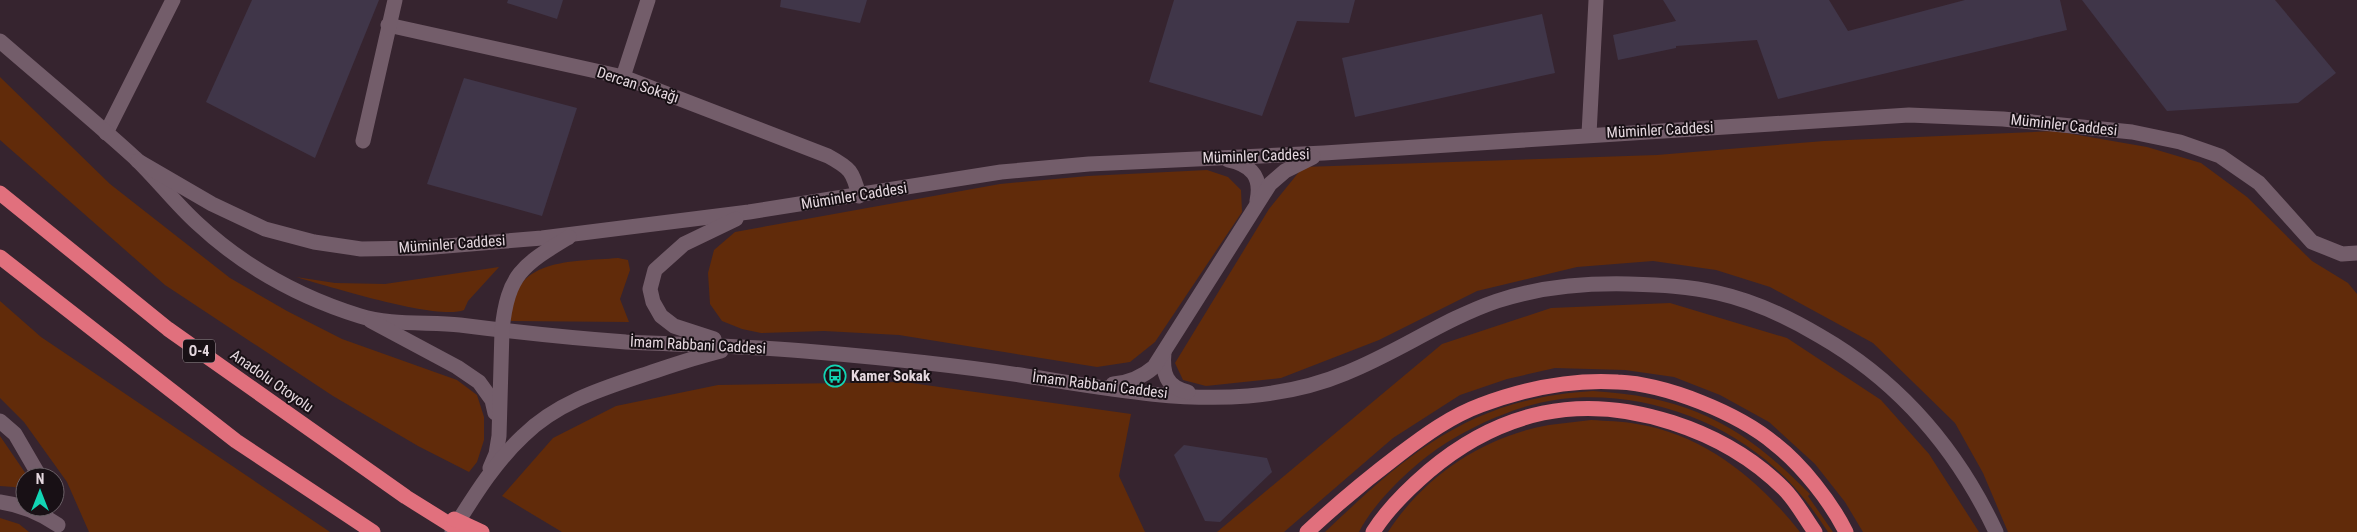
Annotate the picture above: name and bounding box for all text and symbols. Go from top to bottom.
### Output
street label: Dercan Sokağı [595,63,681,107]
street label: Müminler Caddesi [2010,110,2118,140]
street label: Müminler Caddesi [1606,118,1714,142]
street label: Müminler Caddesi [1202,145,1310,167]
street label: Müminler Caddesi [800,179,908,213]
street label: Müminler Caddesi [398,231,506,257]
street label: İmam Rabbani Caddesi [630,332,766,358]
road number: O-4 [183,340,215,362]
street label: Anadolu Otoyolu [227,346,317,416]
bus stop icon: Kamer Sokak [823,364,847,388]
place label: Kamer Sokak [851,367,931,385]
street label: İmam Rabbani Caddesi [1031,368,1169,402]
north arrow [15,467,65,517]
text: N [36,471,44,487]

